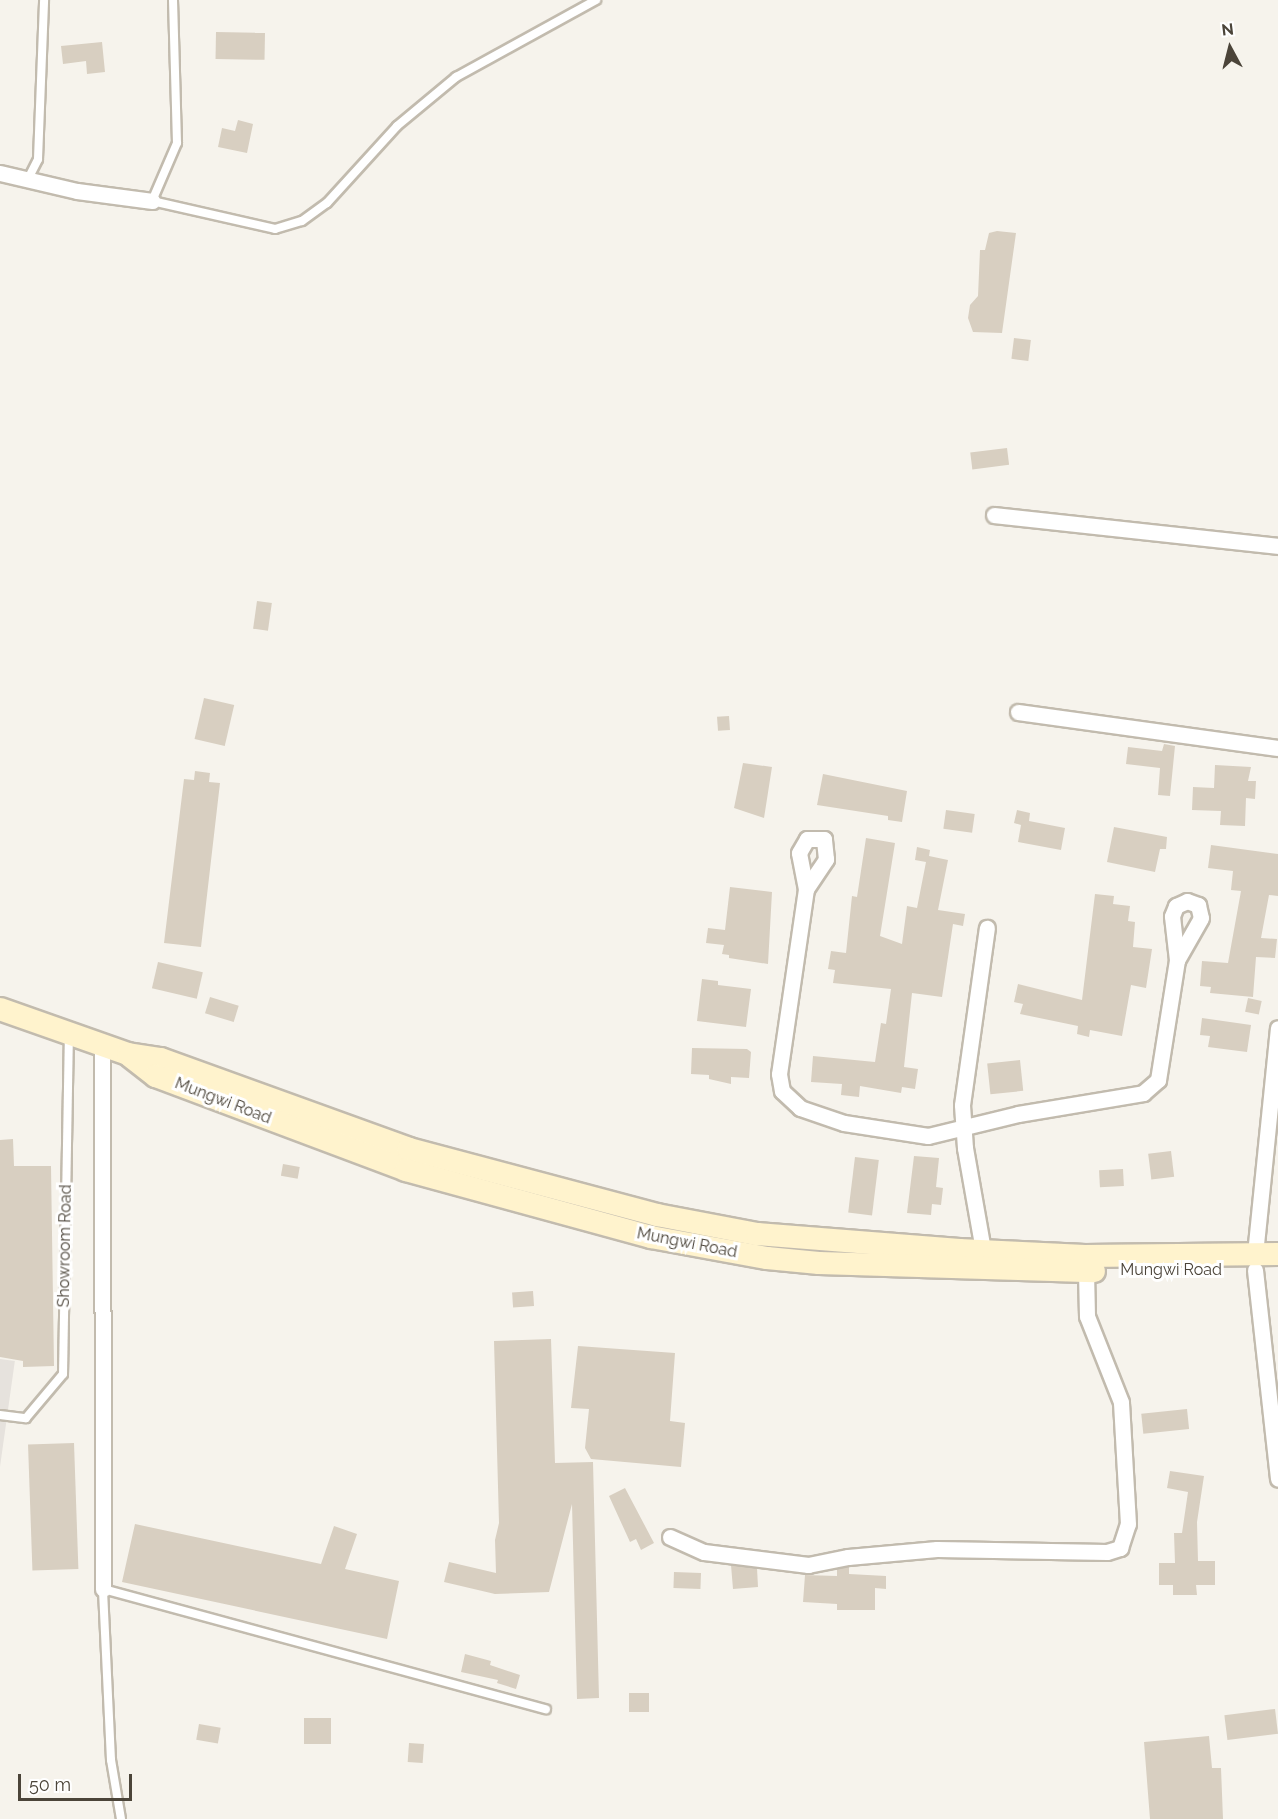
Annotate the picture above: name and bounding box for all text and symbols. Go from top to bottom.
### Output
north arrow [1200,18,1260,78]
text: N [1221,19,1235,40]
street label: Mungwi Road [172,1074,274,1128]
street label: Showroom Road [54,1184,76,1308]
street label: Mungwi Road [635,1224,739,1262]
street label: Mungwi Road [1120,1260,1222,1280]
scale bar [21,1762,135,1800]
text: 50 m [29,1774,71,1795]

